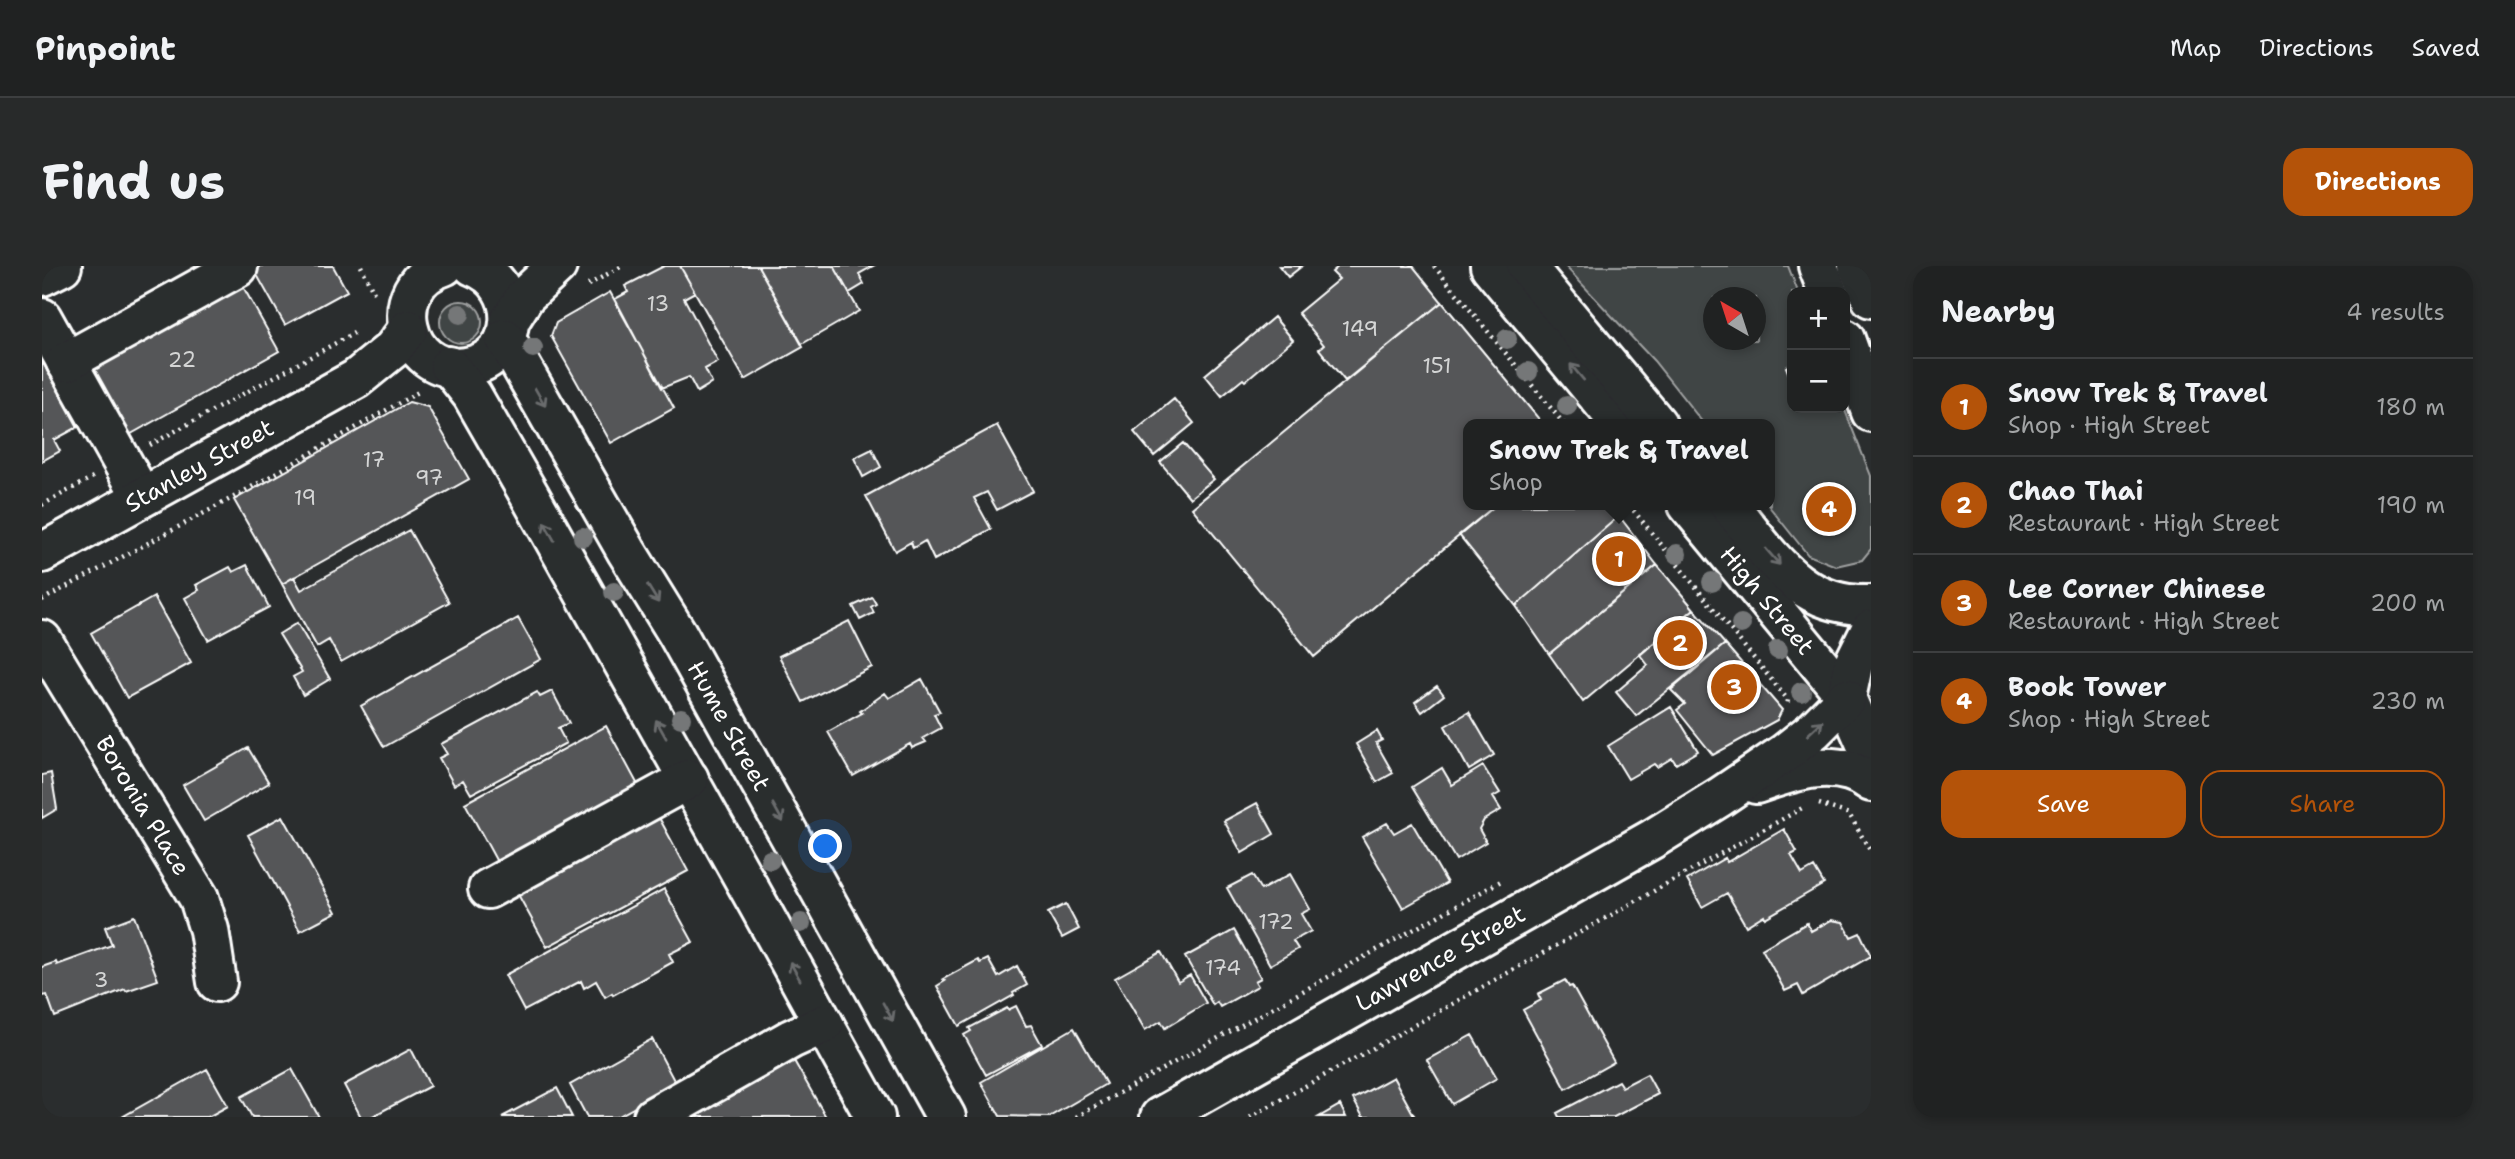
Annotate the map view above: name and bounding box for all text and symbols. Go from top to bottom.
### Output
text: Pinpoint [35,26,176,71]
text: Map [2170,32,2221,64]
text: Directions [2259,32,2374,64]
text: Saved [2412,32,2480,64]
button: Directions [2283,148,2473,216]
text: Find us [42,149,225,215]
north arrow [1703,287,1766,350]
map controls [1787,287,1850,413]
button: + [1787,287,1850,350]
house number: 13 [647,290,669,318]
text: Nearby [1941,291,2056,332]
text: 4 results [2346,297,2445,327]
house number: 149 [1342,315,1378,343]
house number: 22 [168,346,196,374]
button: − [1787,350,1850,413]
house number: 151 [1422,352,1452,380]
one-way arrow [1570,363,1585,381]
text: Snow Trek & Travel [2008,375,2268,410]
one-way arrow [533,386,547,406]
text: 1 [1959,392,1969,422]
text: 180 m [2376,392,2445,422]
text: Shop · High Street [2008,410,2210,440]
street label: Stanley Street [119,412,280,520]
popup [1463,419,1775,510]
text: Snow Trek & Travel [1489,432,1749,467]
house number: 17 [363,446,385,474]
house number: 97 [415,464,443,492]
text: Shop [1489,467,1543,497]
text: Chao Thai [2008,473,2143,508]
pin: 4 [1806,483,1852,535]
house number: 19 [294,484,316,512]
text: 2 [1956,490,1972,520]
text: 190 m [2377,490,2445,520]
text: Restaurant · High Street [2008,508,2280,538]
one-way arrow [542,521,555,542]
pin: 1 [1596,533,1642,585]
street label: High Street [1713,539,1822,662]
one-way arrow [1765,548,1781,566]
text: Lee Corner Chinese [2008,571,2266,606]
one-way arrow [647,583,661,603]
text: 3 [1956,588,1972,618]
text: 200 m [2370,588,2445,618]
text: Restaurant · High Street [2008,606,2280,636]
pin: 2 [1657,617,1703,669]
street label: Hume Street [680,655,778,797]
pin: 3 [1711,661,1757,713]
text: Book Tower [2008,669,2167,704]
text: 4 [1956,686,1972,716]
text: 230 m [2371,686,2445,716]
text: Shop · High Street [2008,704,2210,734]
one-way arrow [654,720,668,740]
one-way arrow [1806,720,1824,736]
street label: Boronia Place [88,730,198,882]
button: Save [1941,770,2186,838]
button: Share [2200,770,2445,838]
one-way arrow [771,802,785,822]
your location [808,829,842,863]
street label: Lawrence Street [1350,898,1531,1019]
house number: 172 [1258,908,1294,936]
house number: 174 [1205,954,1241,982]
one-way arrow [788,961,801,982]
house number: 3 [94,966,108,994]
one-way arrow [881,1001,895,1021]

